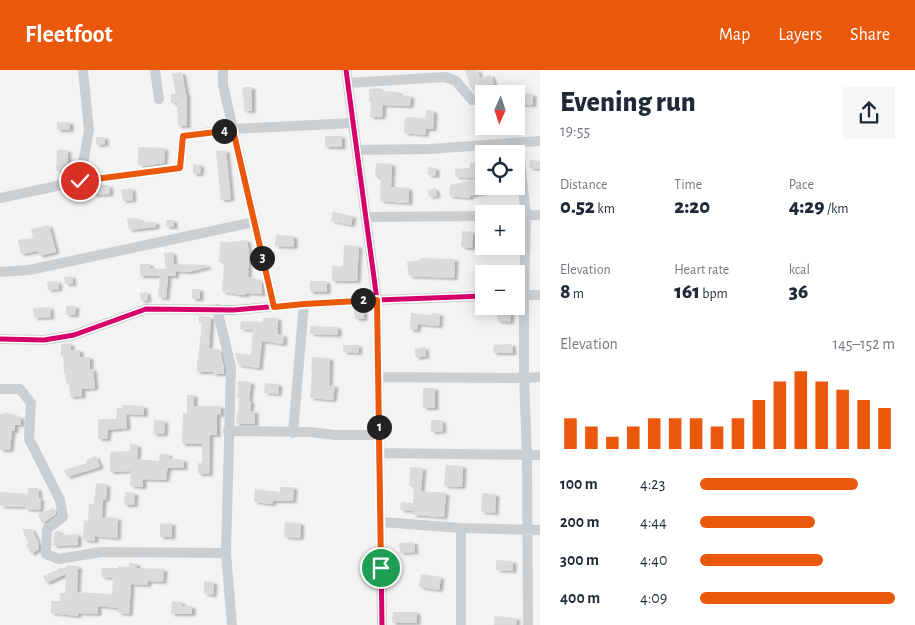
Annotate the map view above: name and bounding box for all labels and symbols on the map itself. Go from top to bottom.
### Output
north arrow [475,85,525,135]
pin: 4 [212,118,236,144]
pin [59,160,101,202]
pin: 3 [250,246,274,270]
pin: 2 [350,288,376,312]
pin: 1 [366,414,392,440]
pin [360,547,402,589]

